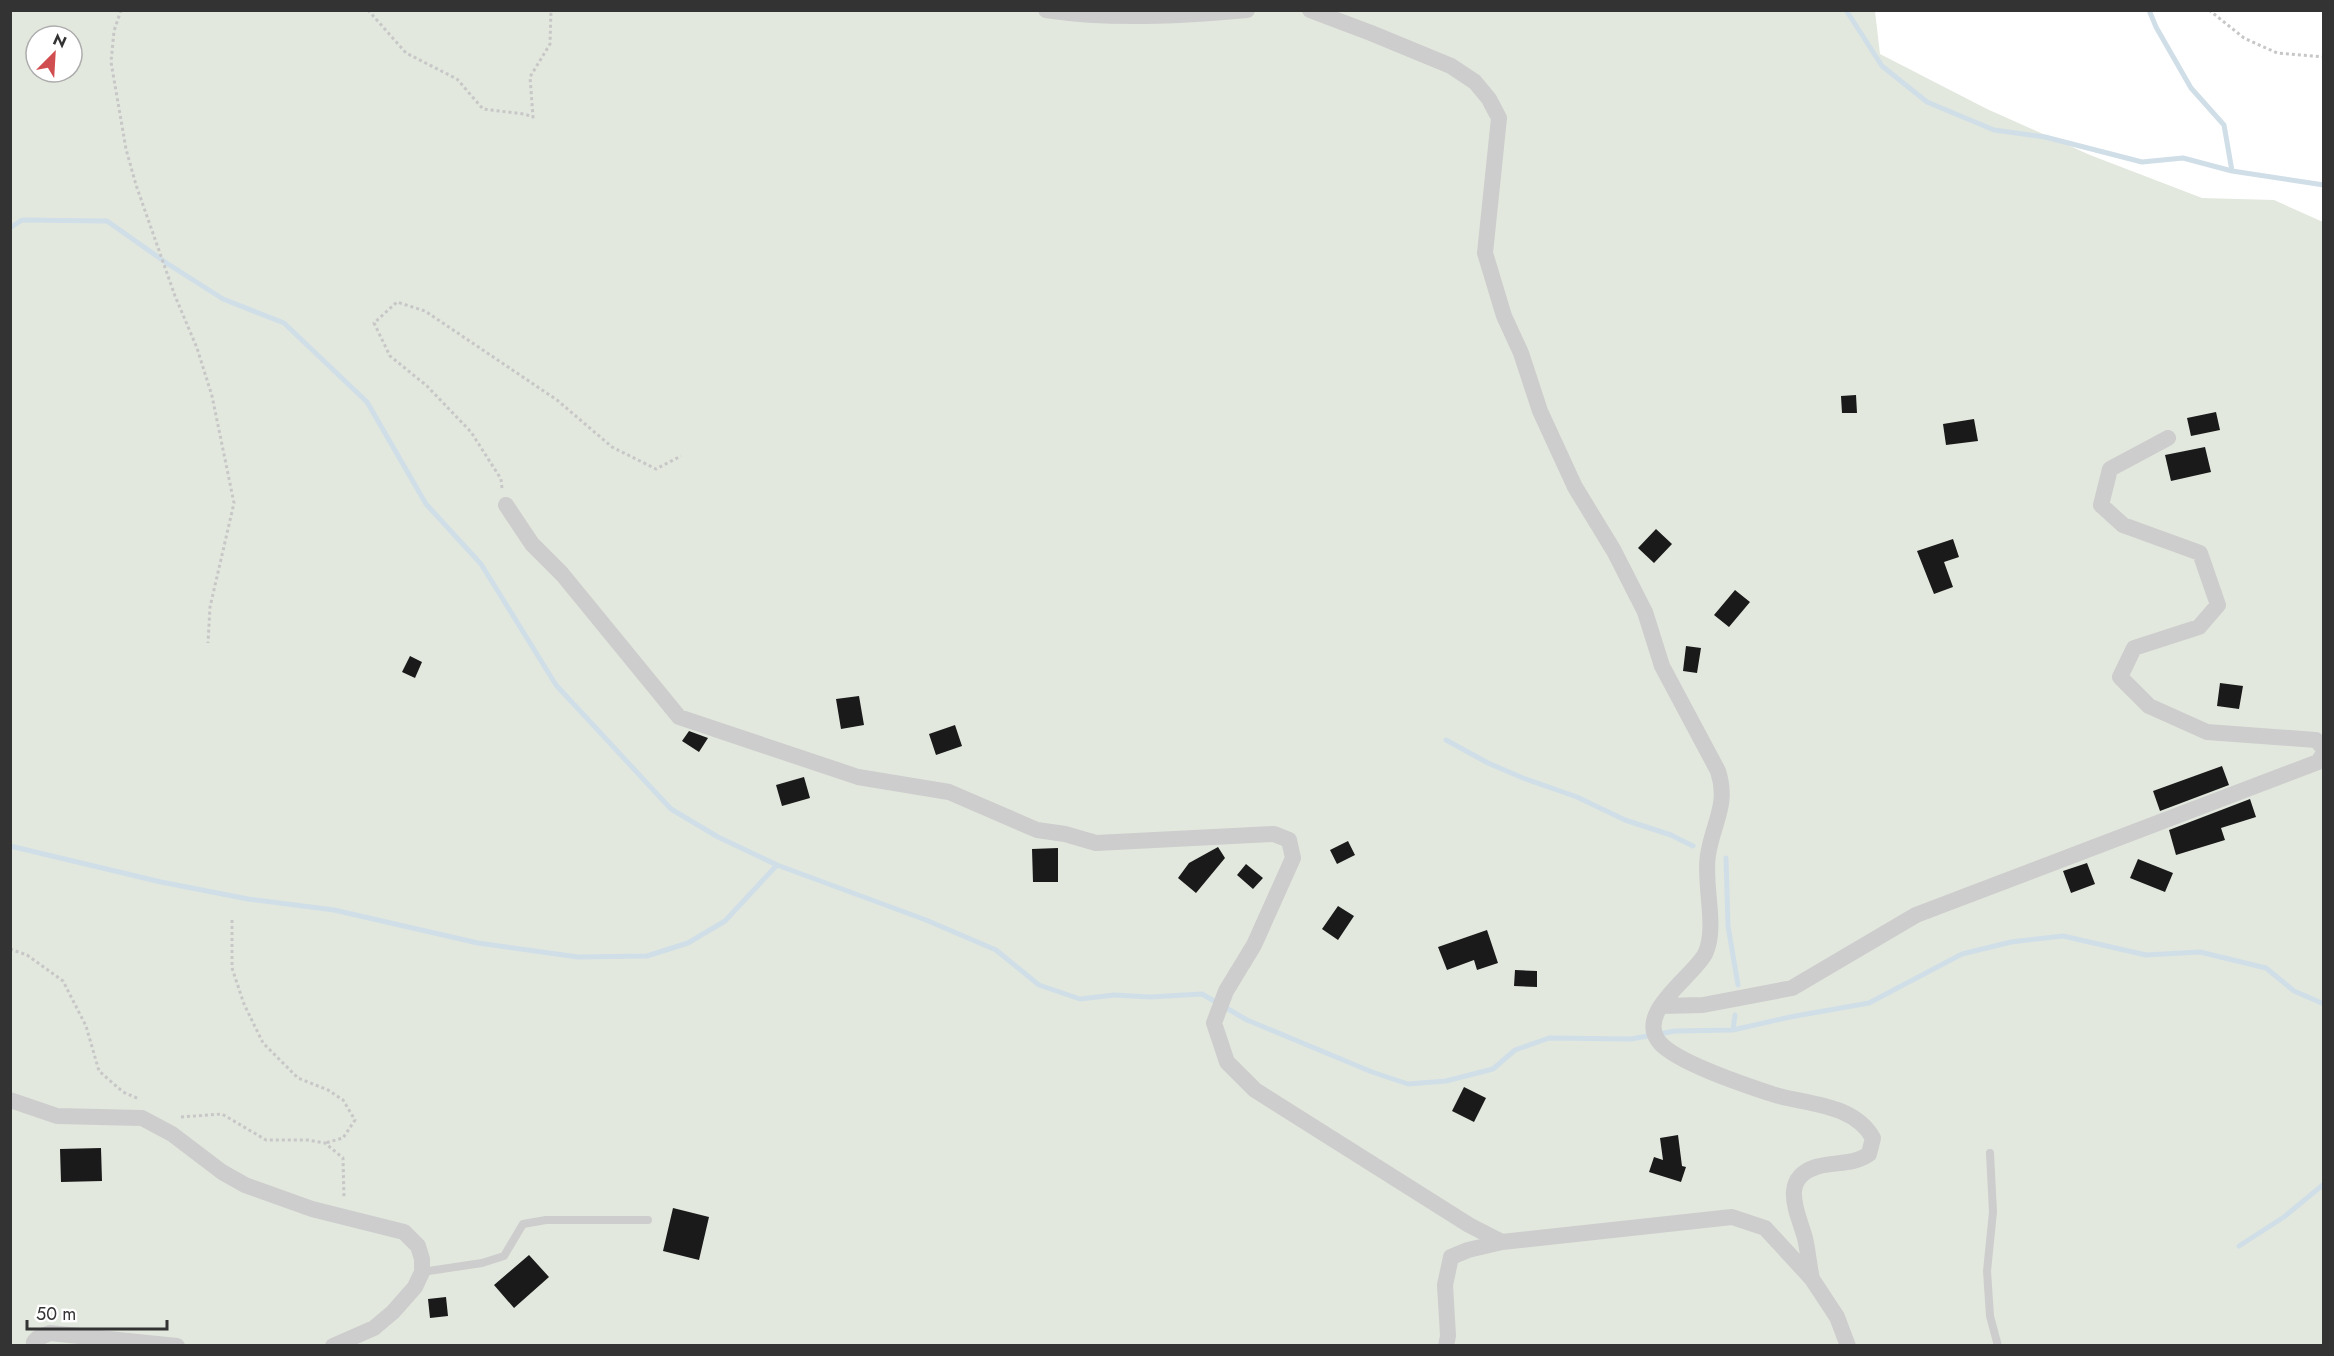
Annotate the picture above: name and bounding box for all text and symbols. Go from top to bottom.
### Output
north arrow [24,24,84,84]
text: N [49,28,70,54]
scale bar [27,1293,166,1331]
text: 50 m [36,1301,76,1327]

